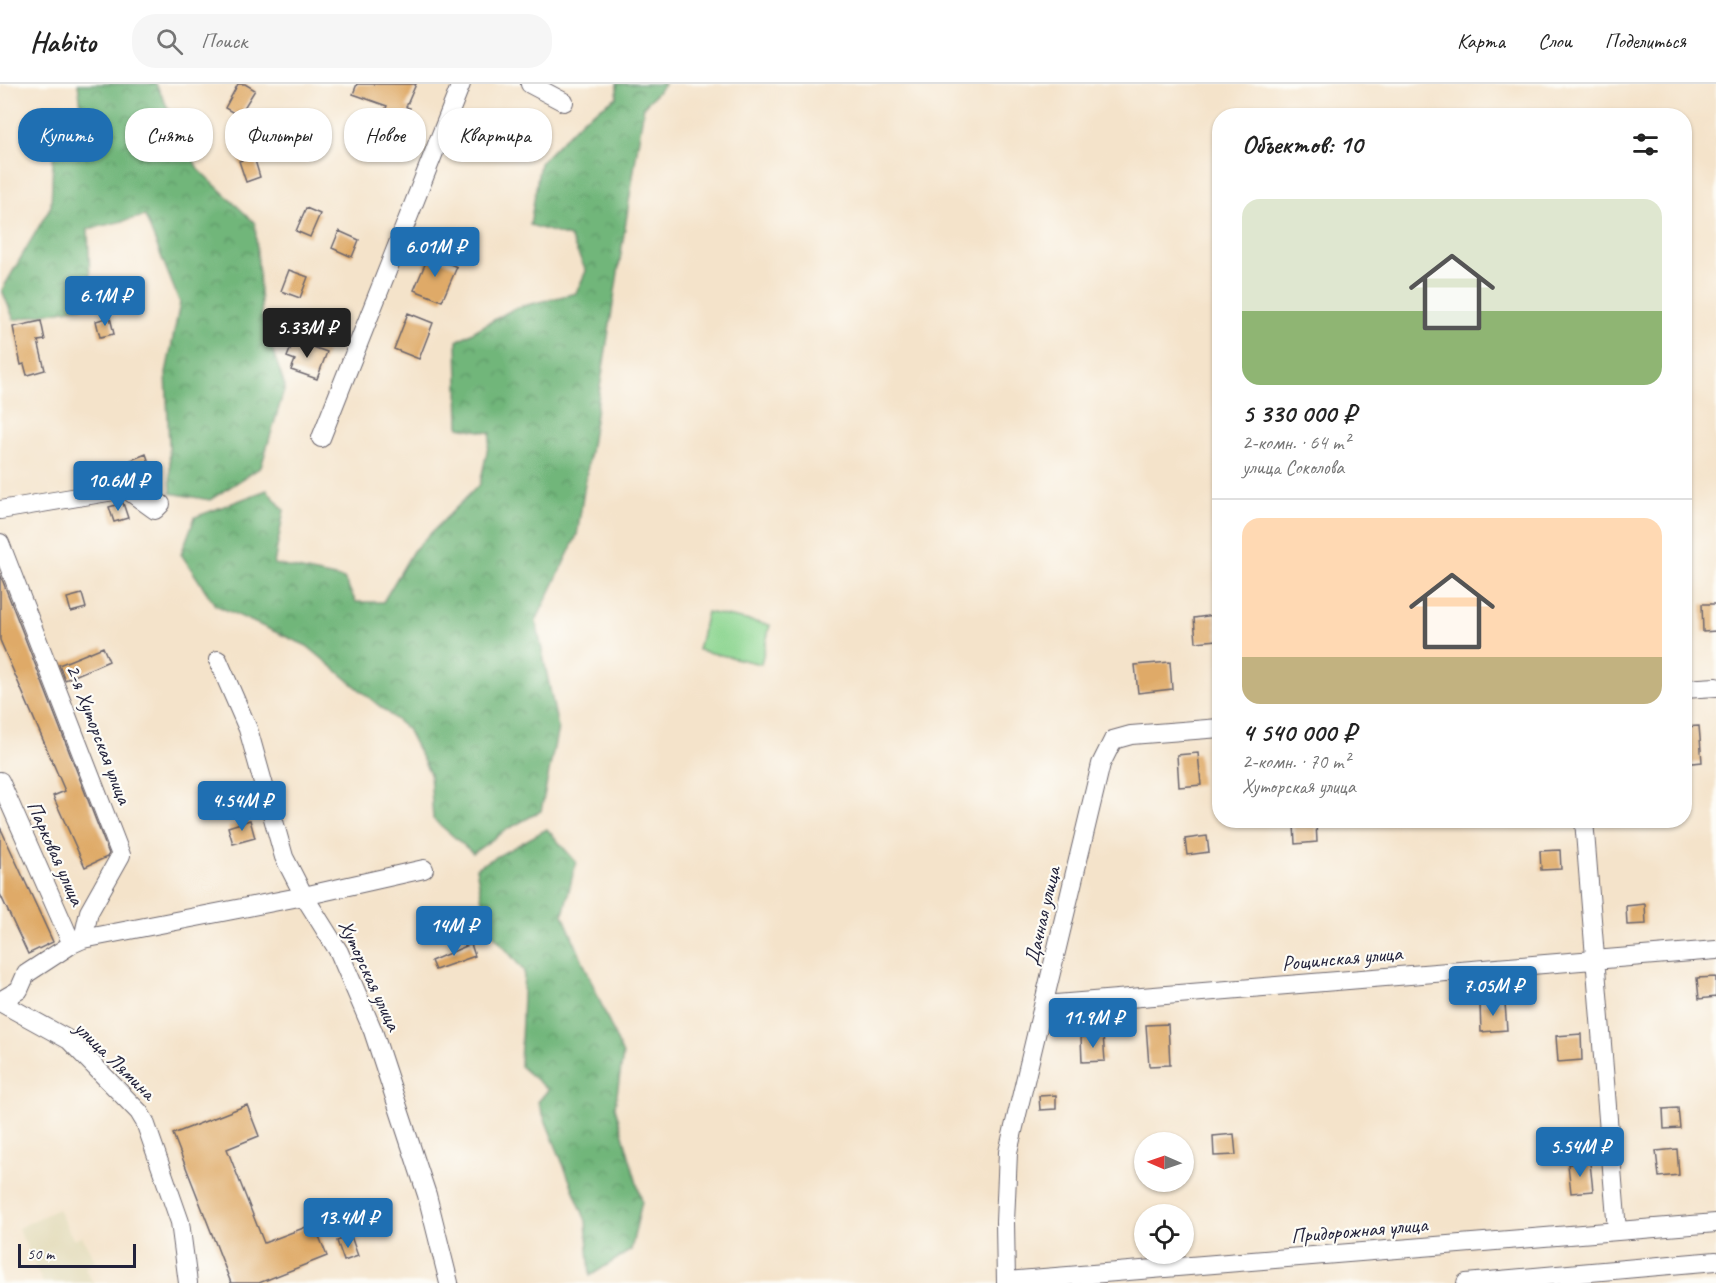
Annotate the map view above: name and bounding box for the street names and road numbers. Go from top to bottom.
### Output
street label: 2-я Хуторская улица [60,660,138,809]
street label: Парковая улица [21,797,91,911]
street label: Дачная улица [1018,862,1066,968]
street label: Хуторская улица [333,916,408,1036]
street label: Рощинская улица [1281,940,1405,976]
street label: улица Лямина [67,1013,163,1107]
street label: Придорожная улица [1290,1211,1430,1249]

